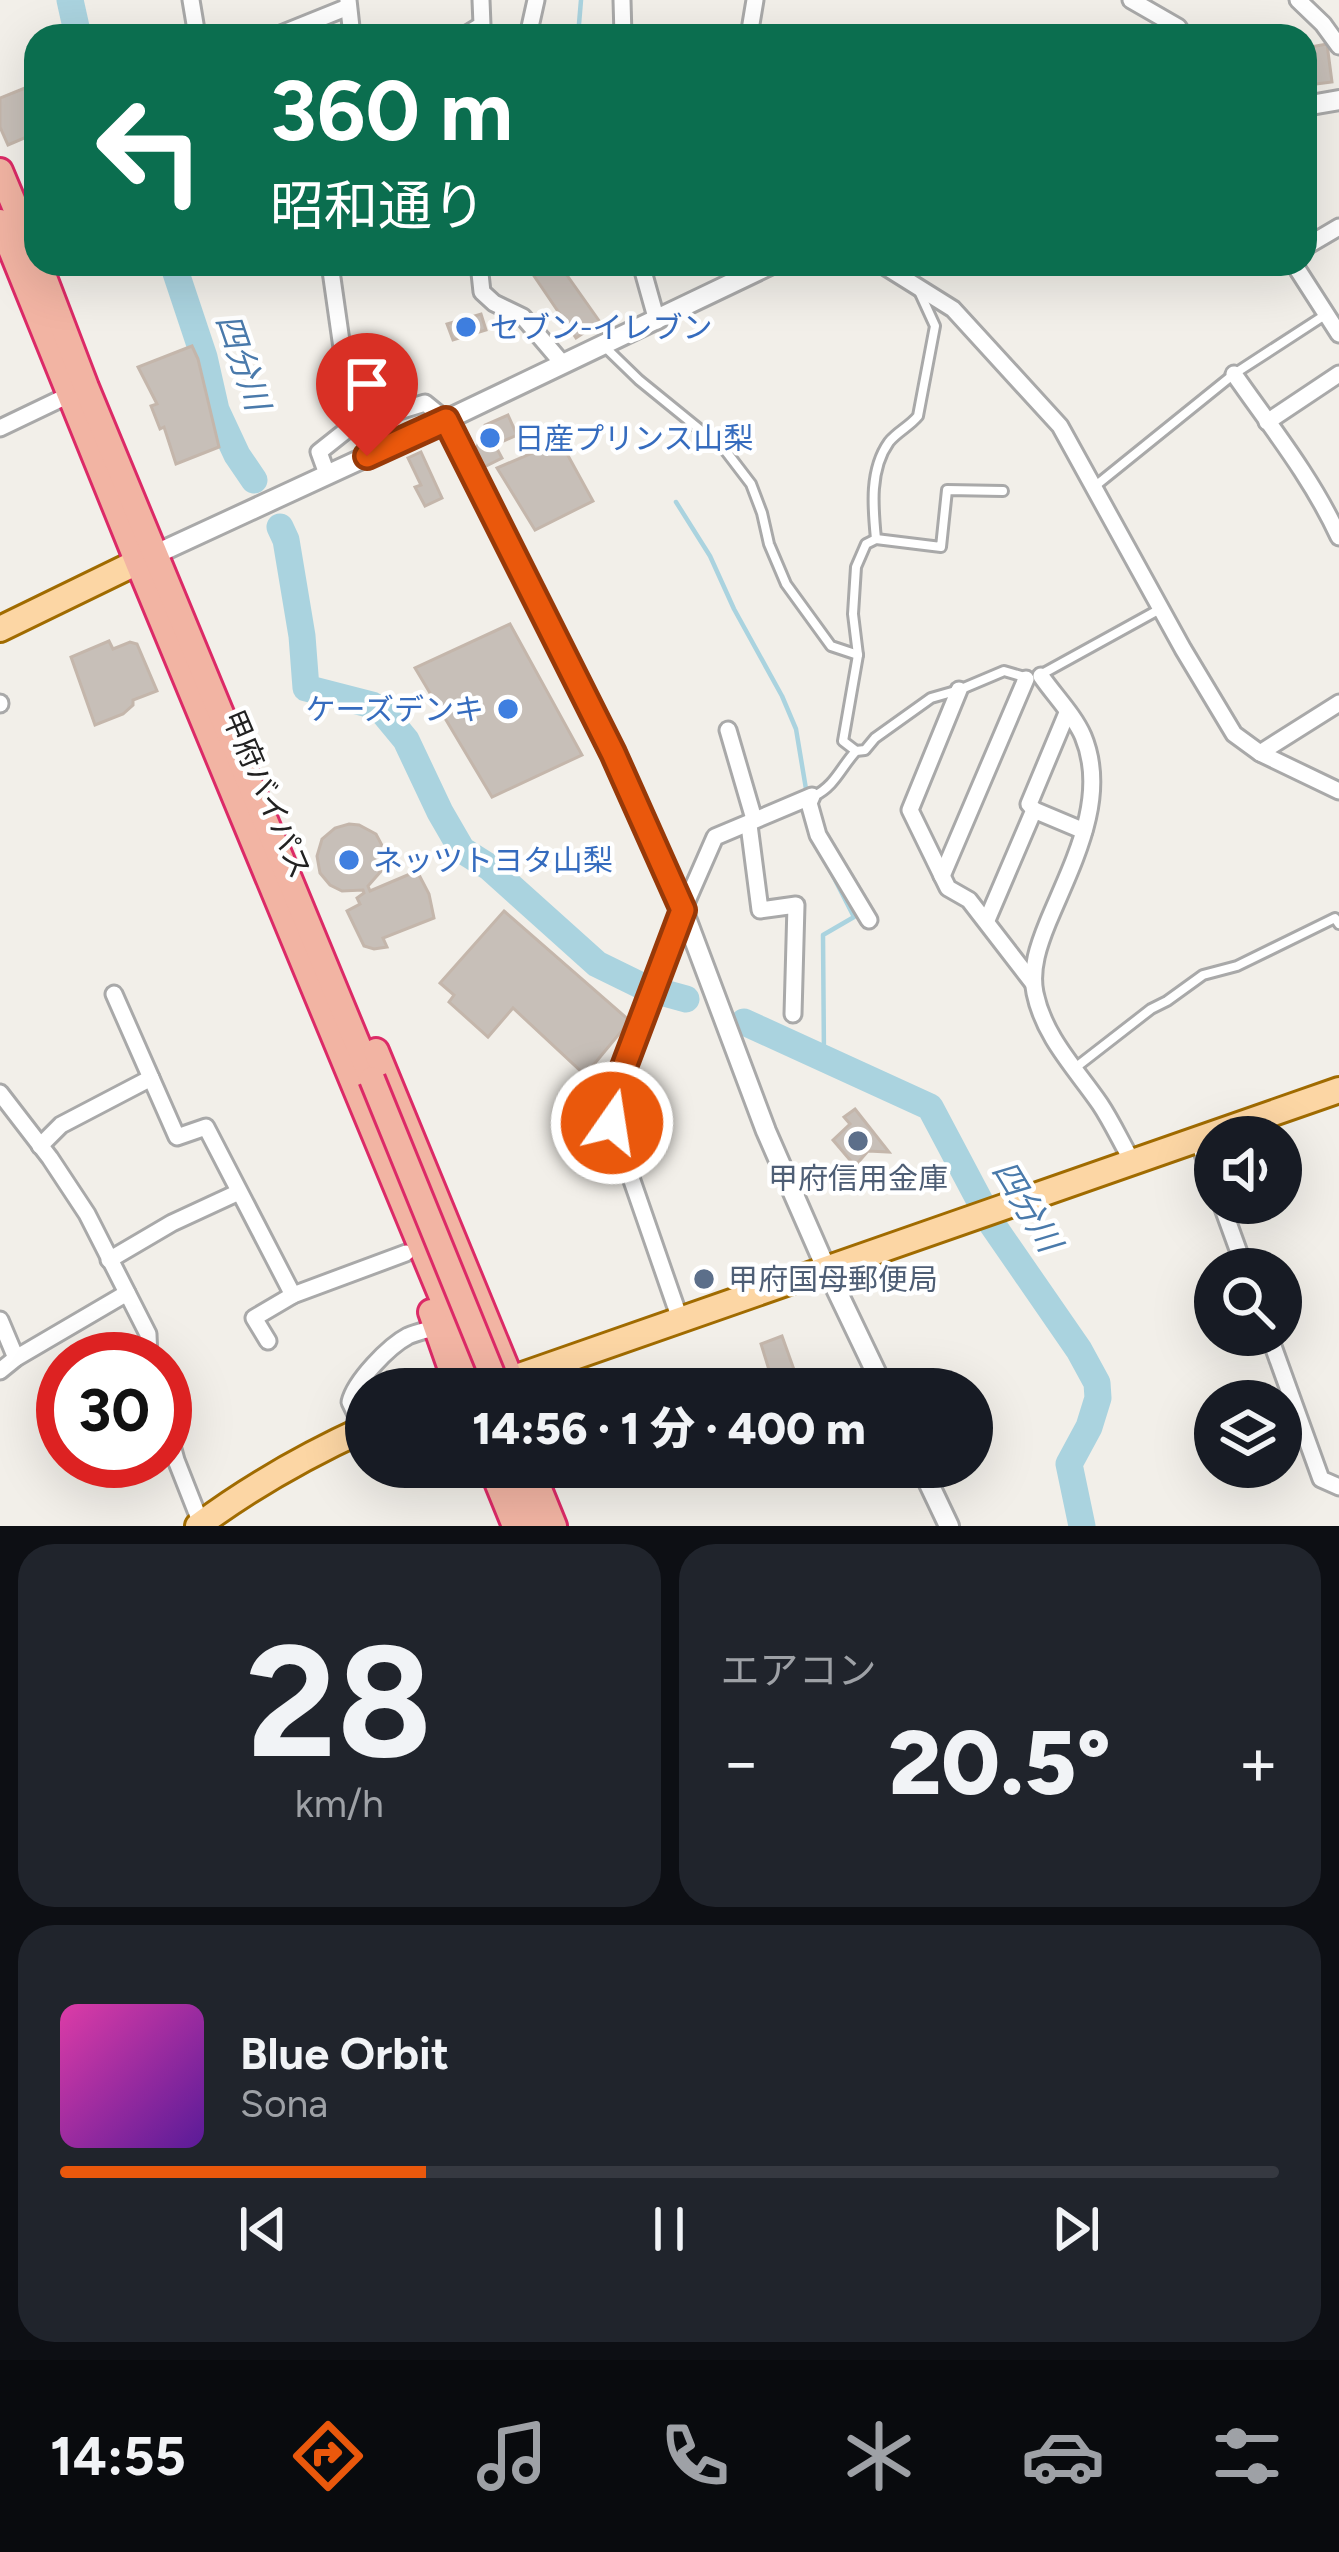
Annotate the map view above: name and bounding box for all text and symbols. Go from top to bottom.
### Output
text: 360 m [270,60,513,161]
icon: left [72,72,228,228]
text: 昭和通り [270,174,486,239]
water label: 四分川 [208,309,279,418]
place label: セブン-イレブン [490,309,713,346]
marker: セブン-イレブン [453,314,479,340]
pin [316,333,418,456]
icon: arrive [334,351,400,417]
place label: 日産プリンス山梨 [514,420,753,457]
marker: 日産プリンス山梨 [477,425,503,451]
place label: ケーズデンキ [306,691,484,728]
marker: ケーズデンキ [495,696,521,722]
street label: 甲府バイパス [215,704,319,884]
place label: ネッツトヨタ山梨 [373,842,613,879]
marker: ネッツトヨタ山梨 [336,847,362,873]
position arrow [549,1060,675,1186]
map controls [1194,1116,1302,1488]
button: sound [1194,1116,1302,1224]
marker: 甲府信用金庫 [845,1128,871,1154]
water label: 四分川 [985,1154,1071,1261]
place label: 甲府信用金庫 [768,1160,948,1197]
button: search [1194,1248,1302,1356]
place label: 甲府国母郵便局 [728,1261,938,1298]
marker: 甲府国母郵便局 [691,1266,717,1292]
speed limit sign: 30 [36,1332,192,1488]
button: layers [1194,1380,1302,1488]
text: 14:56 · 1 分 · 400 m [472,1401,866,1455]
text: 28 [246,1608,432,1795]
text: エアコン [721,1647,877,1694]
text: 20.5° [888,1708,1111,1817]
text: − [721,1722,762,1802]
text: + [1238,1722,1279,1802]
text: km/h [295,1780,384,1827]
text: Blue Orbit [240,2026,449,2080]
text: Sona [240,2080,328,2127]
icon: previous [230,2196,296,2262]
icon: pause [636,2196,702,2262]
icon: next [1043,2196,1109,2262]
icon: directions [286,2414,370,2498]
icon: music [470,2414,554,2498]
icon: phone [653,2414,737,2498]
icon: climate [837,2414,921,2498]
icon: car [1021,2414,1105,2498]
icon: filters [1205,2414,1289,2498]
text: 14:55 [50,2424,186,2489]

